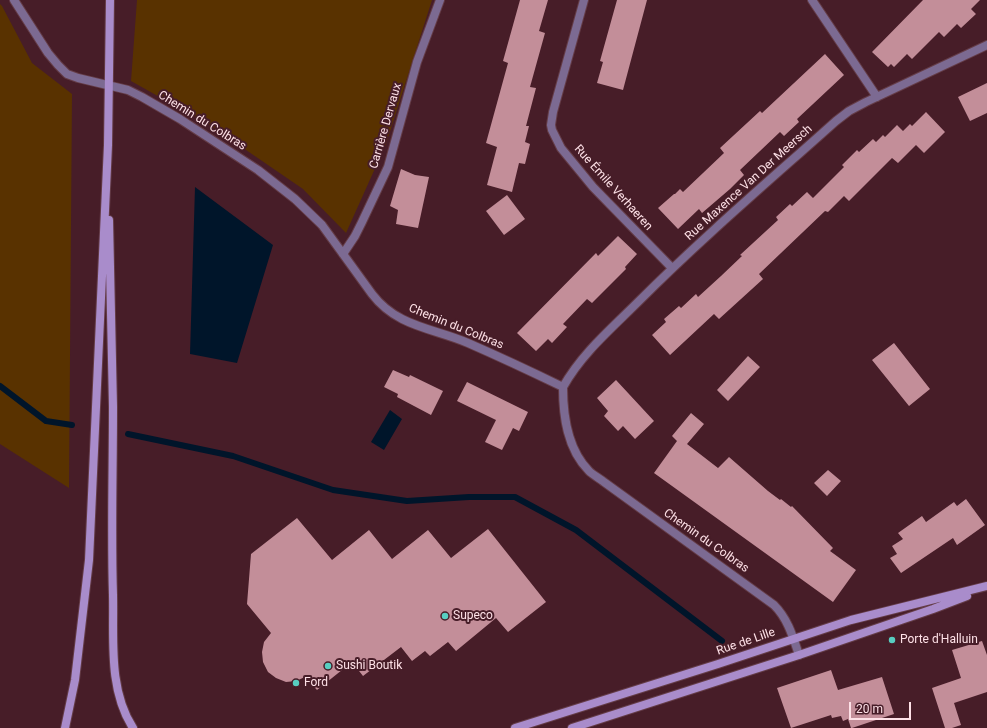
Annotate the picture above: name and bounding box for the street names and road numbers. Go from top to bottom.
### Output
street label: Carrière Dervaux [367,82,405,170]
street label: Chemin du Colbras [155,88,249,154]
street label: Rue Maxence Van Der Meersch [683,122,815,244]
street label: Rue Émile Verhaeren [571,142,655,234]
street label: Chemin du Colbras [406,301,506,353]
street label: Chemin du Colbras [660,506,752,576]
street label: Rue de Lille [715,625,777,659]

